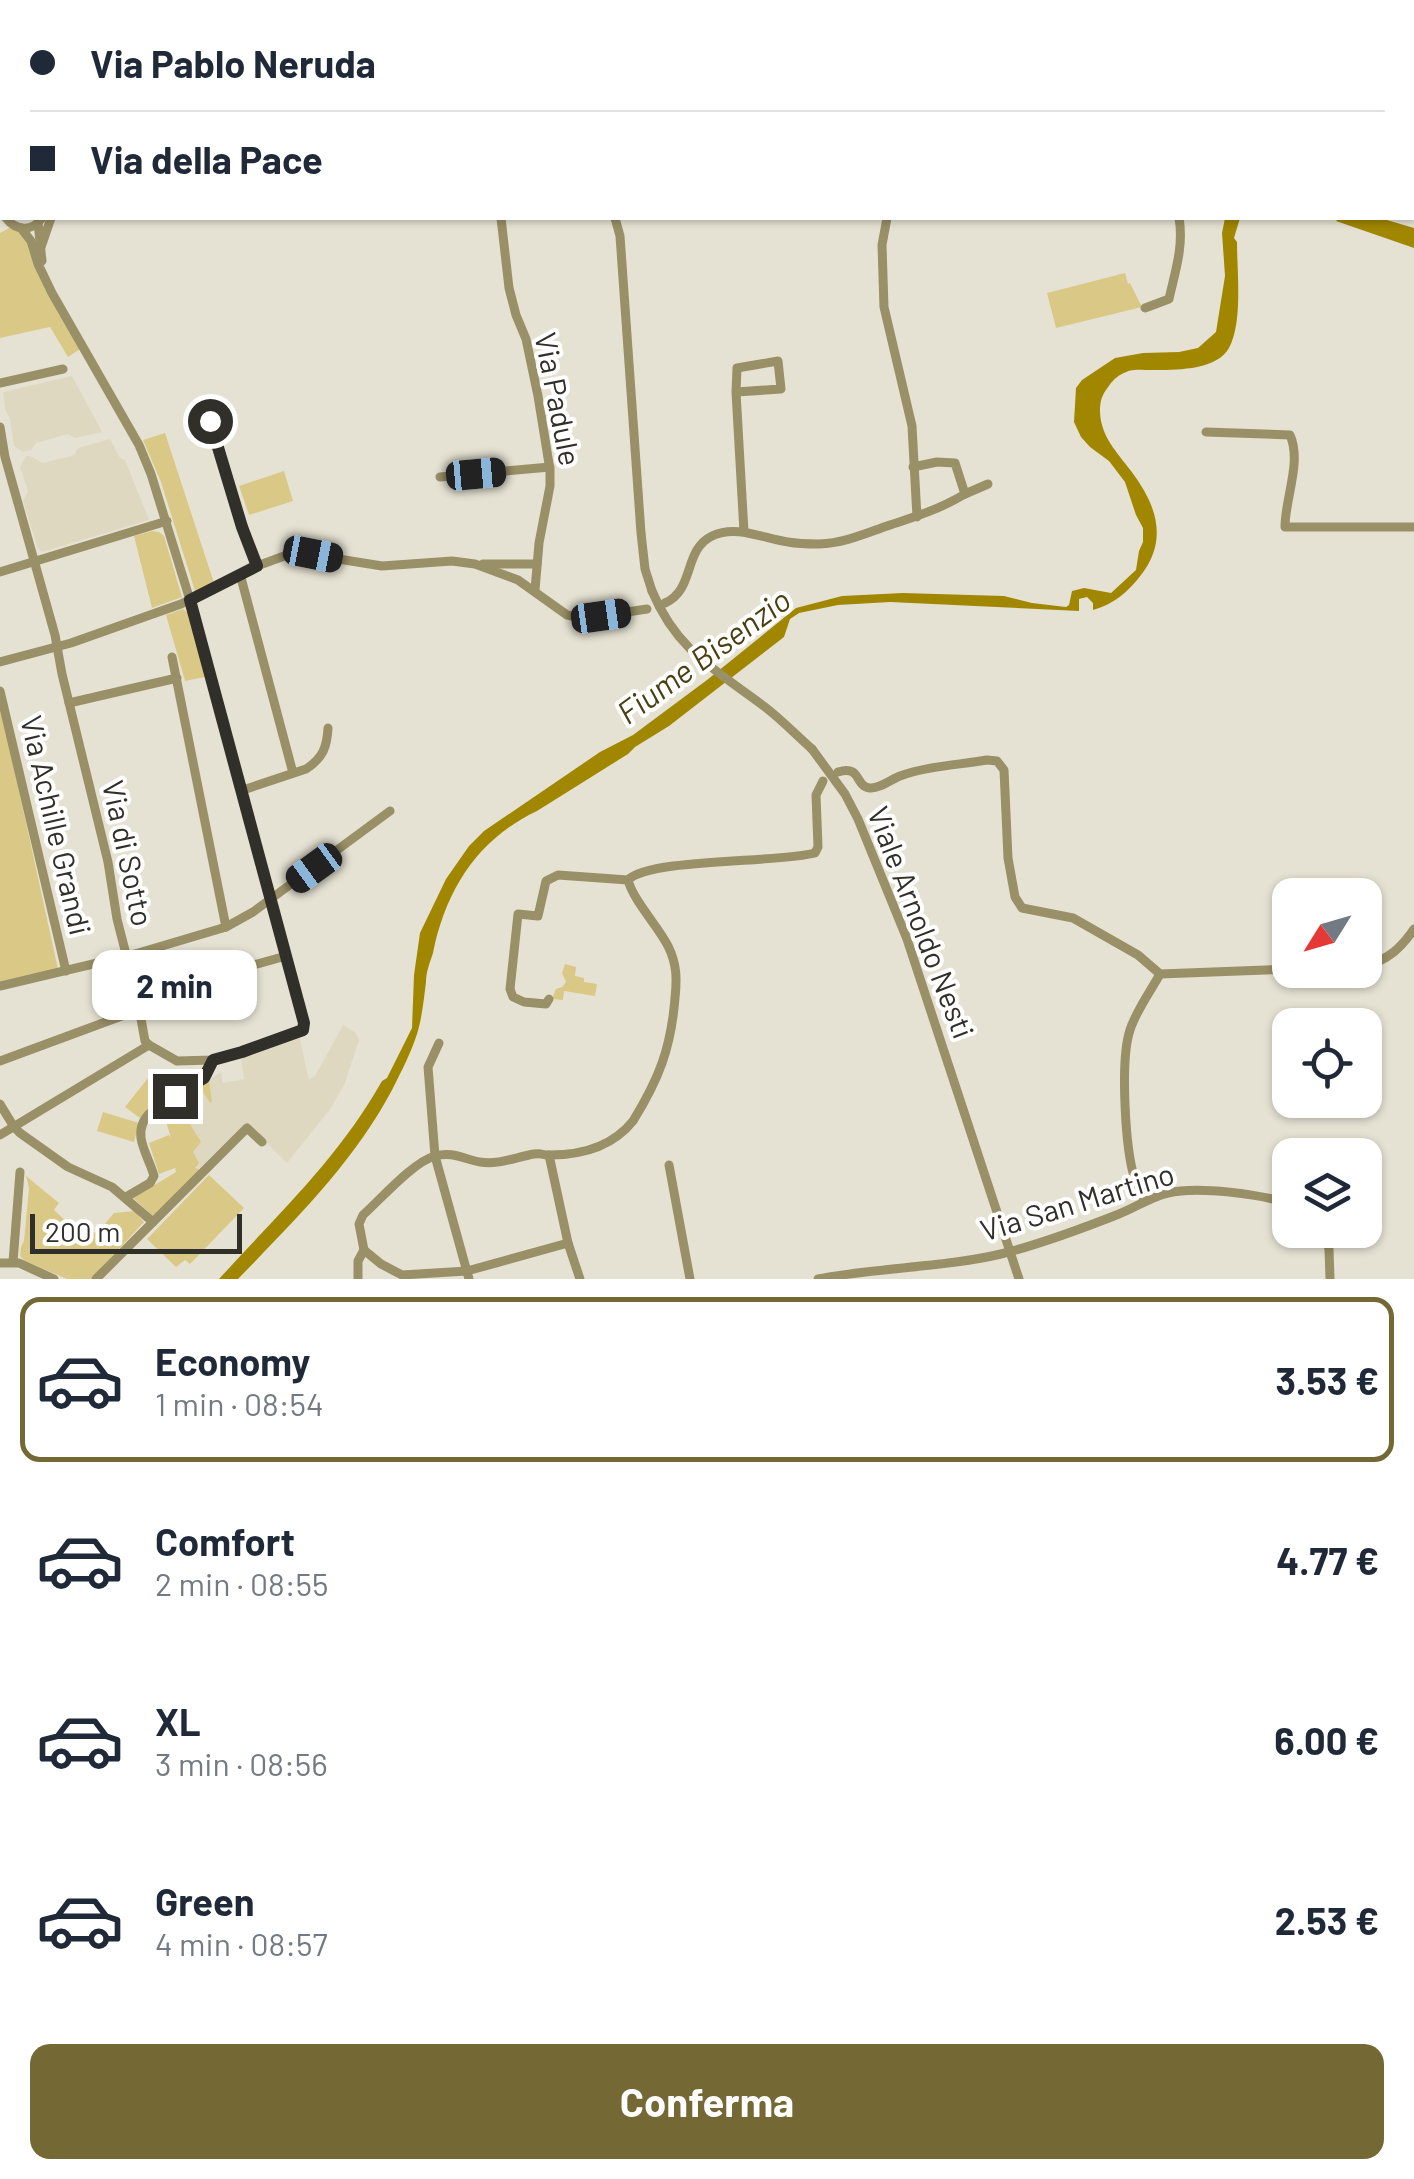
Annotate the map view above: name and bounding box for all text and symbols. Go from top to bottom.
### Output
text: Via Pablo Neruda [90,40,376,86]
text: Via della Pace [90,136,323,182]
street label: Via Padule [528,329,590,469]
route start [188,399,233,444]
car [445,456,507,492]
car [281,534,345,574]
water label: Fiume Bisenzio [609,579,797,731]
car [569,597,633,635]
street label: Via Achille Grandi [14,712,100,938]
street label: Via di Sotto [96,777,162,929]
street label: Viale Arnoldo Nesti [861,801,983,1043]
car [281,838,347,898]
north arrow [1272,878,1382,988]
map controls [1272,878,1382,1248]
callout: 2 min [92,951,258,1021]
text: 2 min [136,966,213,1004]
button: locate [1272,1008,1382,1118]
route end [153,1074,198,1119]
button: layers [1272,1138,1382,1248]
street label: Via San Martino [976,1154,1178,1248]
scale bar [30,1209,242,1254]
text: 200 m [45,1214,120,1248]
icon: car [35,1335,125,1425]
text: Economy [155,1338,310,1384]
text: 3.53 € [1276,1357,1379,1403]
text: 1 min · 08:54 [155,1384,324,1422]
icon: car [35,1515,125,1605]
text: Comfort [155,1518,295,1564]
text: 4.77 € [1276,1537,1379,1583]
text: 2 min · 08:55 [155,1564,328,1602]
icon: car [35,1695,125,1785]
text: XL [155,1698,201,1744]
text: 6.00 € [1274,1717,1379,1763]
text: 3 min · 08:56 [155,1744,328,1782]
icon: car [35,1875,125,1965]
text: Green [155,1878,255,1924]
text: 2.53 € [1275,1897,1379,1943]
text: 4 min · 08:57 [155,1924,328,1962]
button: Conferma [30,2044,1384,2159]

